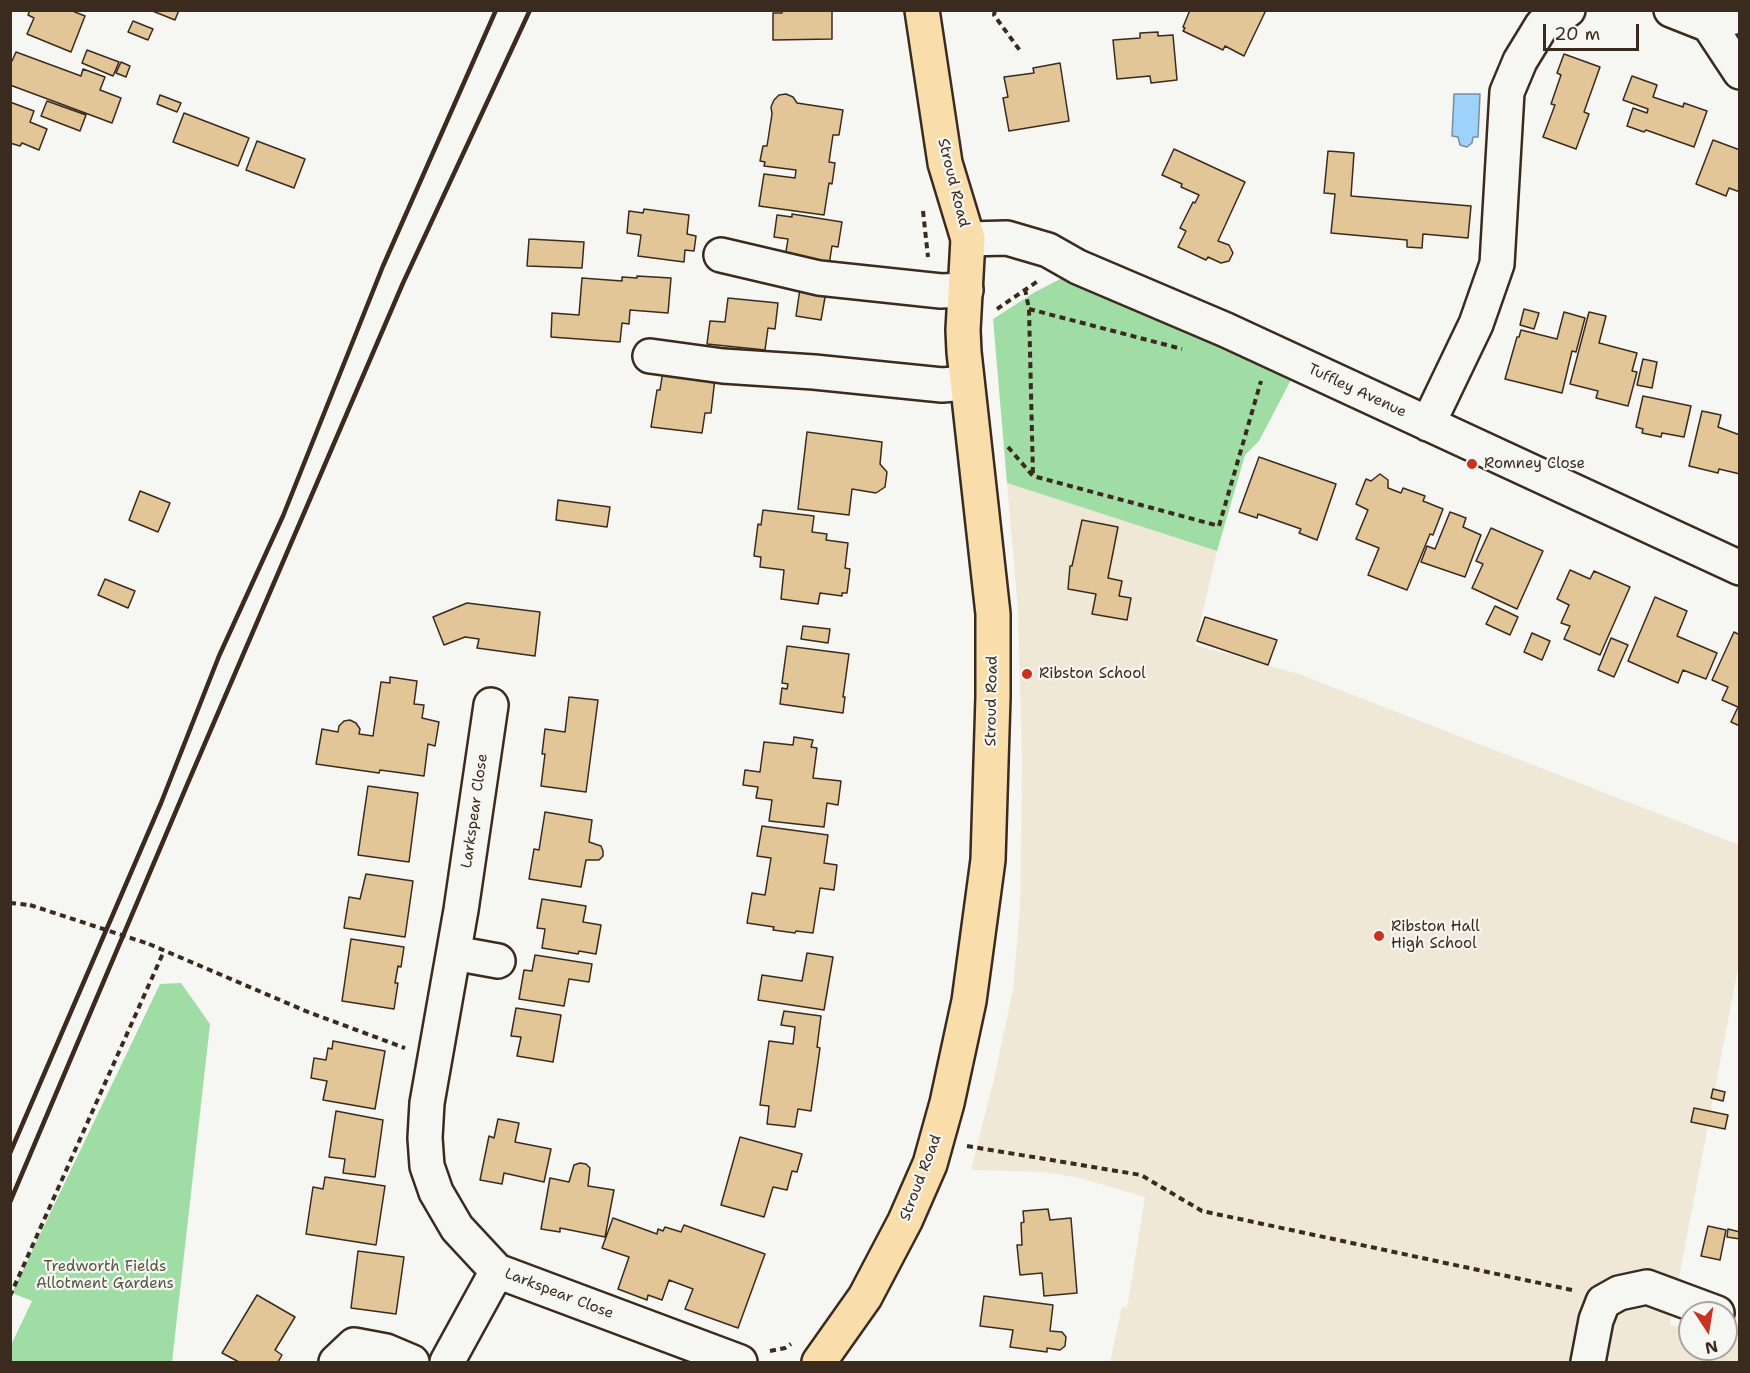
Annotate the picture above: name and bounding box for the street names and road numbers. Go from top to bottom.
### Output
street label: Stroud Road [933,137,973,229]
street label: Tuffley Avenue [1305,360,1409,422]
street label: Stroud Road [982,655,1002,747]
street label: Larkspear Close [458,753,492,869]
street label: Stroud Road [896,1132,946,1224]
street label: Larkspear Close [502,1265,616,1323]

